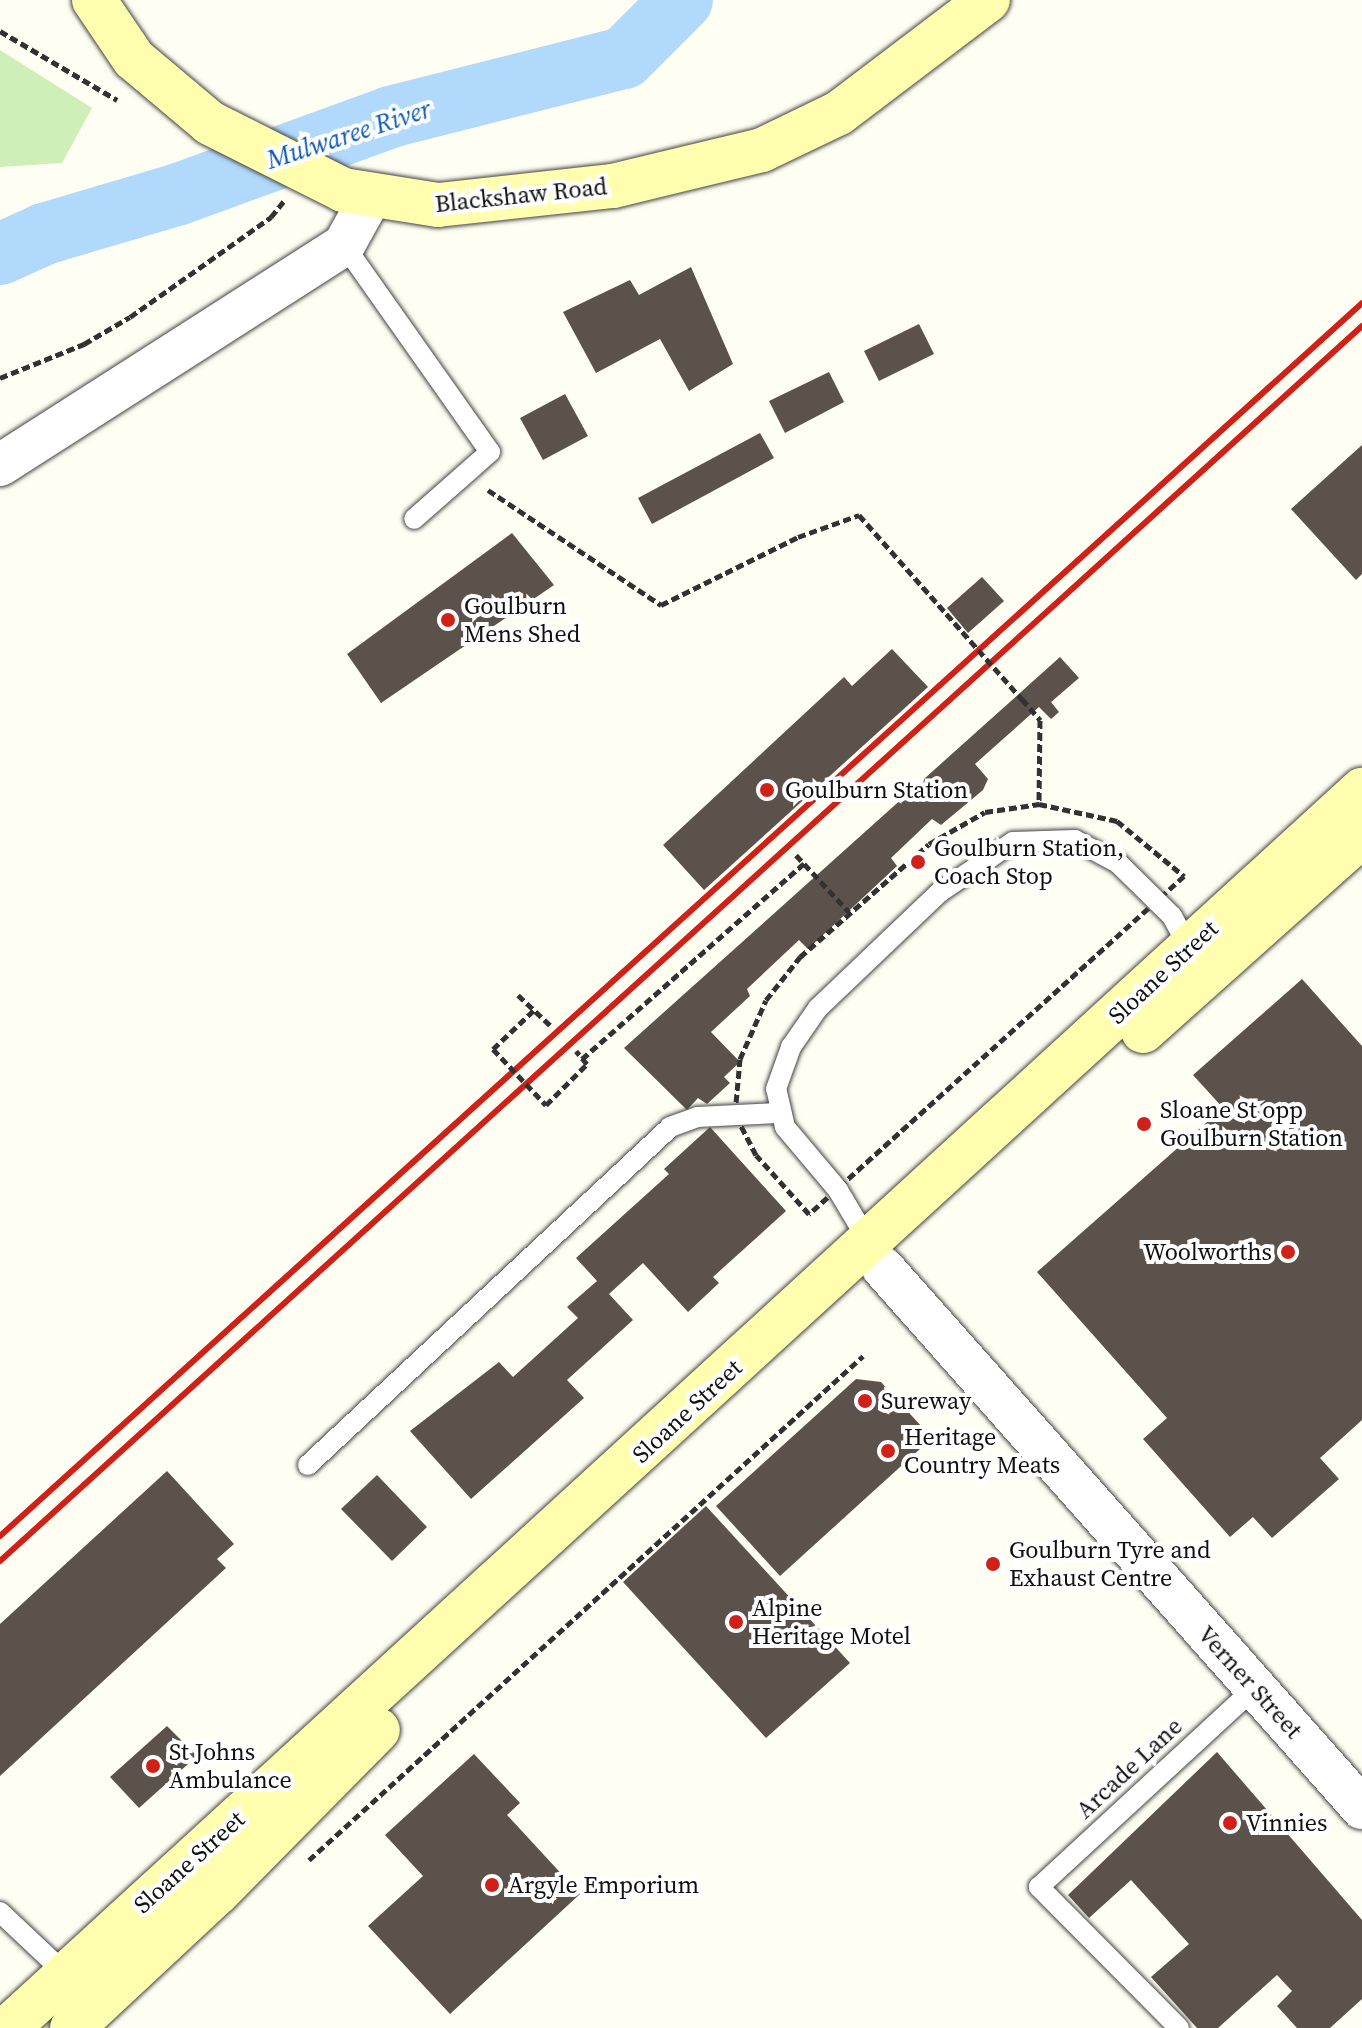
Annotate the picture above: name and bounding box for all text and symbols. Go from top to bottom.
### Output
water label: Mulwaree River [263,94,435,176]
street label: Blackshaw Road [433,172,609,218]
place label: Goulburn Mens Shed [464,592,580,648]
marker: Goulburn Mens Shed [439,611,457,629]
place label: Goulburn Station [785,776,968,804]
marker: Goulburn Station [756,779,778,801]
place label: Goulburn Station, Coach Stop [934,834,1124,890]
marker: Goulburn Station, Coach Stop [909,853,927,871]
street label: Sloane Street [1102,914,1224,1030]
place label: Sloane St opp Goulburn Station [1160,1096,1343,1152]
marker: Sloane St opp Goulburn Station [1135,1115,1153,1133]
place label: Woolworths [1143,1238,1272,1266]
marker: Woolworths [1279,1243,1297,1261]
street label: Sloane Street [626,1353,748,1469]
place label: Sureway [881,1387,971,1415]
marker: Sureway [856,1392,874,1410]
place label: Heritage Country Meats [904,1423,1060,1479]
marker: Heritage Country Meats [879,1442,897,1460]
place label: Goulburn Tyre and Exhaust Centre [1009,1536,1211,1592]
marker: Goulburn Tyre and Exhaust Centre [984,1555,1002,1573]
place label: Alpine Heritage Motel [752,1594,911,1650]
marker: Alpine Heritage Motel [727,1613,745,1631]
street label: Verner Street [1192,1620,1308,1744]
street label: Arcade Lane [1070,1712,1188,1824]
place label: St Johns Ambulance [169,1738,292,1794]
marker: St Johns Ambulance [144,1757,162,1775]
street label: Sloane Street [128,1805,250,1919]
place label: Vinnies [1246,1809,1328,1837]
marker: Vinnies [1221,1814,1239,1832]
place label: Argyle Emporium [508,1871,699,1899]
marker: Argyle Emporium [483,1876,501,1894]

